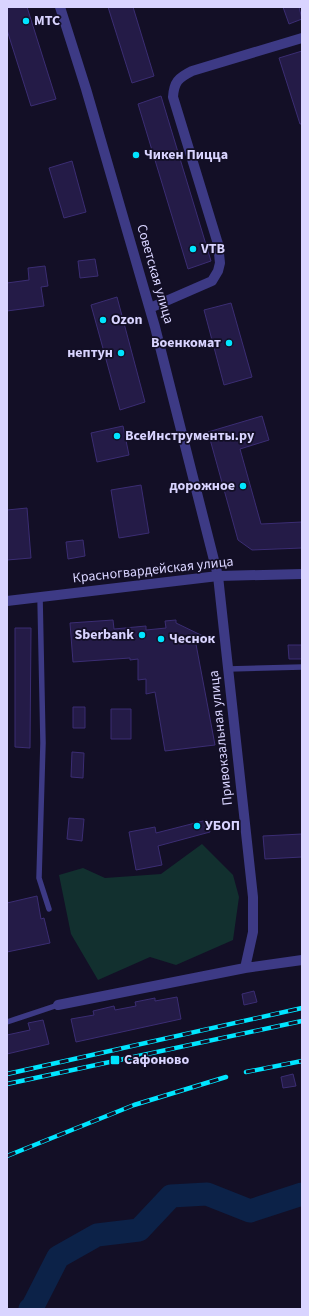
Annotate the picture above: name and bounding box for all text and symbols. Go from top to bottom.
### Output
place label: МТС [34,11,60,31]
marker: МТС [21,16,31,26]
place label: Чикен Пицца [144,145,228,165]
marker: Чикен Пицца [131,150,141,160]
street label: Советская улица [131,222,179,326]
place label: VTB [200,239,226,259]
marker: VTB [188,244,198,254]
place label: Ozon [111,310,142,330]
marker: Ozon [98,315,108,325]
place label: Военкомат [151,333,221,353]
marker: Военкомат [224,338,234,348]
place label: нептун [67,343,113,363]
marker: нептун [116,348,126,358]
place label: ВсеИнструменты.ру [125,426,255,446]
marker: ВсеИнструменты.ру [112,431,122,441]
place label: дорожное [169,476,235,496]
marker: дорожное [238,481,248,491]
street label: Красногвардейская улица [72,552,234,588]
place label: Sberbank [74,625,134,645]
place label: Чеснок [169,629,216,649]
marker: Sberbank [137,630,147,640]
marker: Чеснок [156,634,166,644]
street label: Привокзальная улица [204,669,238,807]
place label: УБОП [205,816,240,836]
marker: УБОП [192,821,202,831]
place label: Сафоново [124,1050,190,1070]
marker: Сафоново [109,1054,121,1066]

